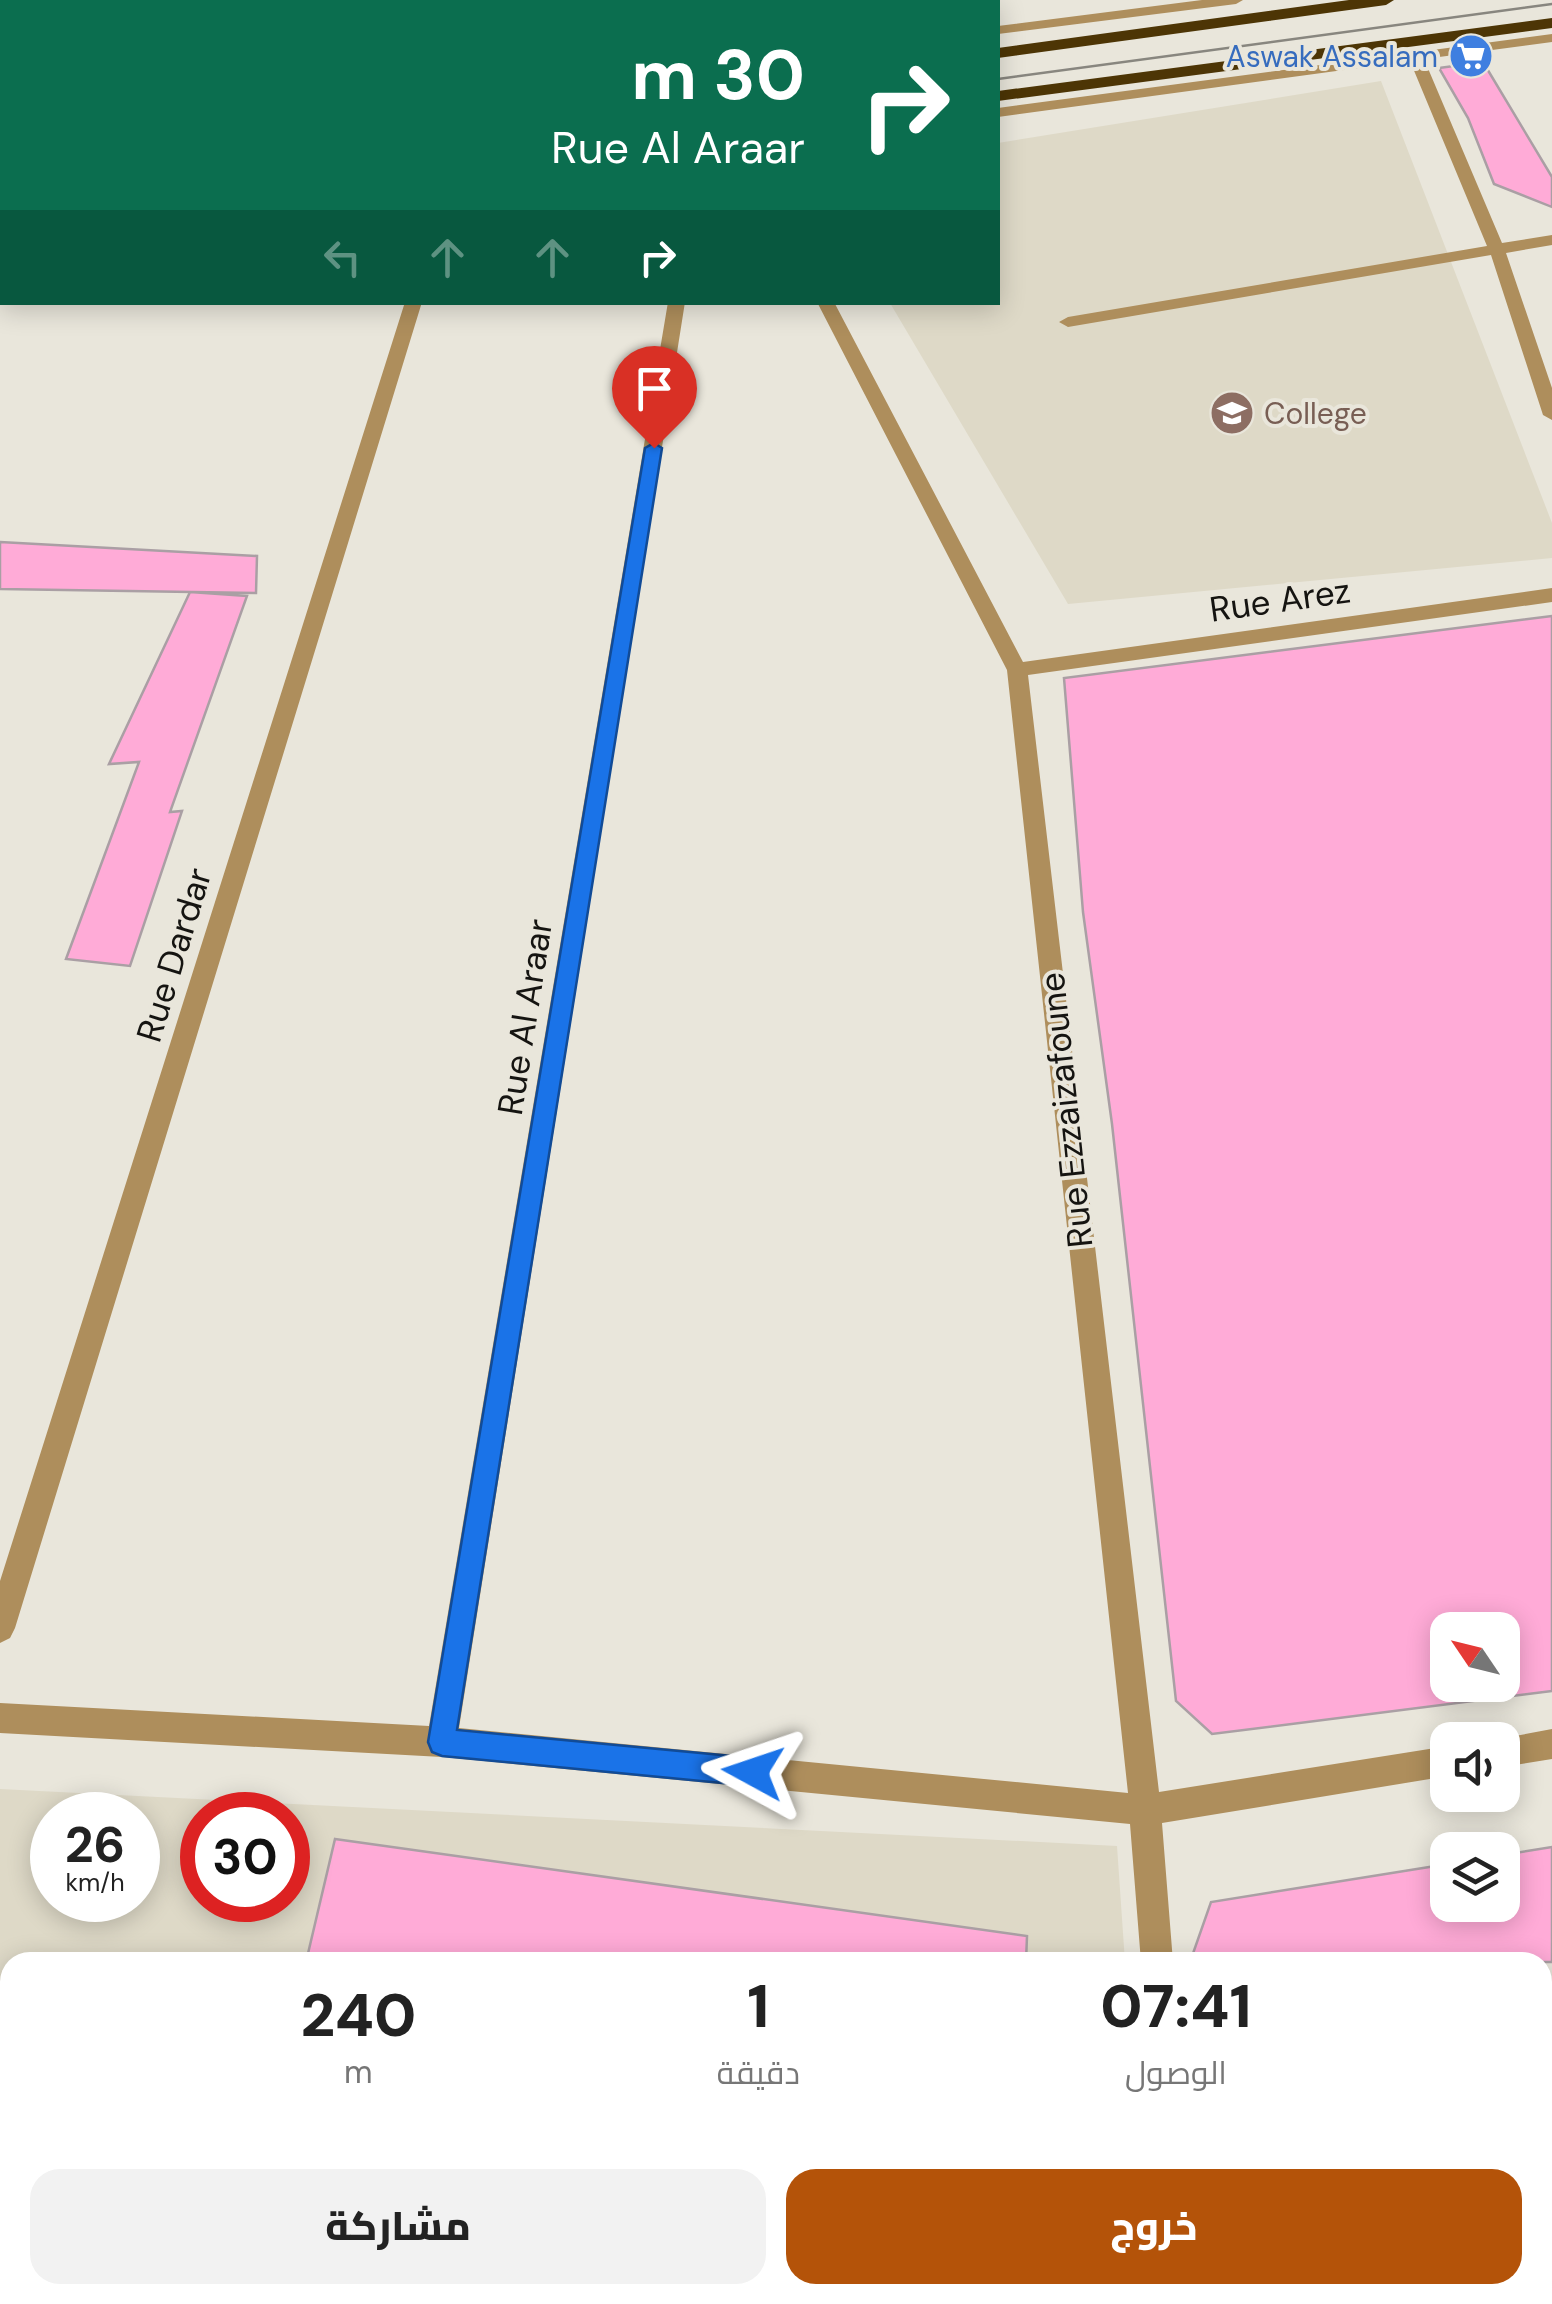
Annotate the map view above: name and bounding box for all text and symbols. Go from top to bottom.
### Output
text: 30 m [631,30,805,121]
supermarket icon: Aswak Assalam [1448,33,1494,79]
place label: Aswak Assalam [1226,37,1438,76]
icon: right [840,40,970,170]
text: Rue Al Araar [551,118,805,177]
icon: left [315,230,370,285]
icon: ahead [420,230,475,285]
icon: ahead [525,230,580,285]
icon: right [630,230,685,285]
pin [612,346,697,449]
icon: arrive [627,361,682,416]
school or university icon: College [1209,390,1255,436]
place label: College [1264,394,1367,433]
street label: Rue Arez [1207,567,1353,633]
street label: Rue Dardar [126,862,222,1048]
street label: Rue Al Araar [487,916,563,1118]
street label: Rue Ezzaizafoune [1029,970,1103,1250]
north arrow [1430,1612,1520,1702]
map controls [1430,1612,1520,1922]
position arrow [701,1720,805,1824]
button: sound [1430,1722,1520,1812]
speed limit sign: 30 [180,1792,310,1922]
text: 26 [65,1812,125,1878]
button: layers [1430,1832,1520,1922]
text: km/h [65,1866,125,1899]
text: 1 [747,1967,769,2046]
text: 07:41 [1100,1967,1252,2046]
text: 240 [300,1976,416,2055]
text: m [344,2051,373,2093]
text: دقيقة [717,2052,800,2094]
text: الوصول [1125,2052,1227,2094]
button: مشاركة [30,2169,766,2284]
button: خروج [786,2169,1522,2284]

